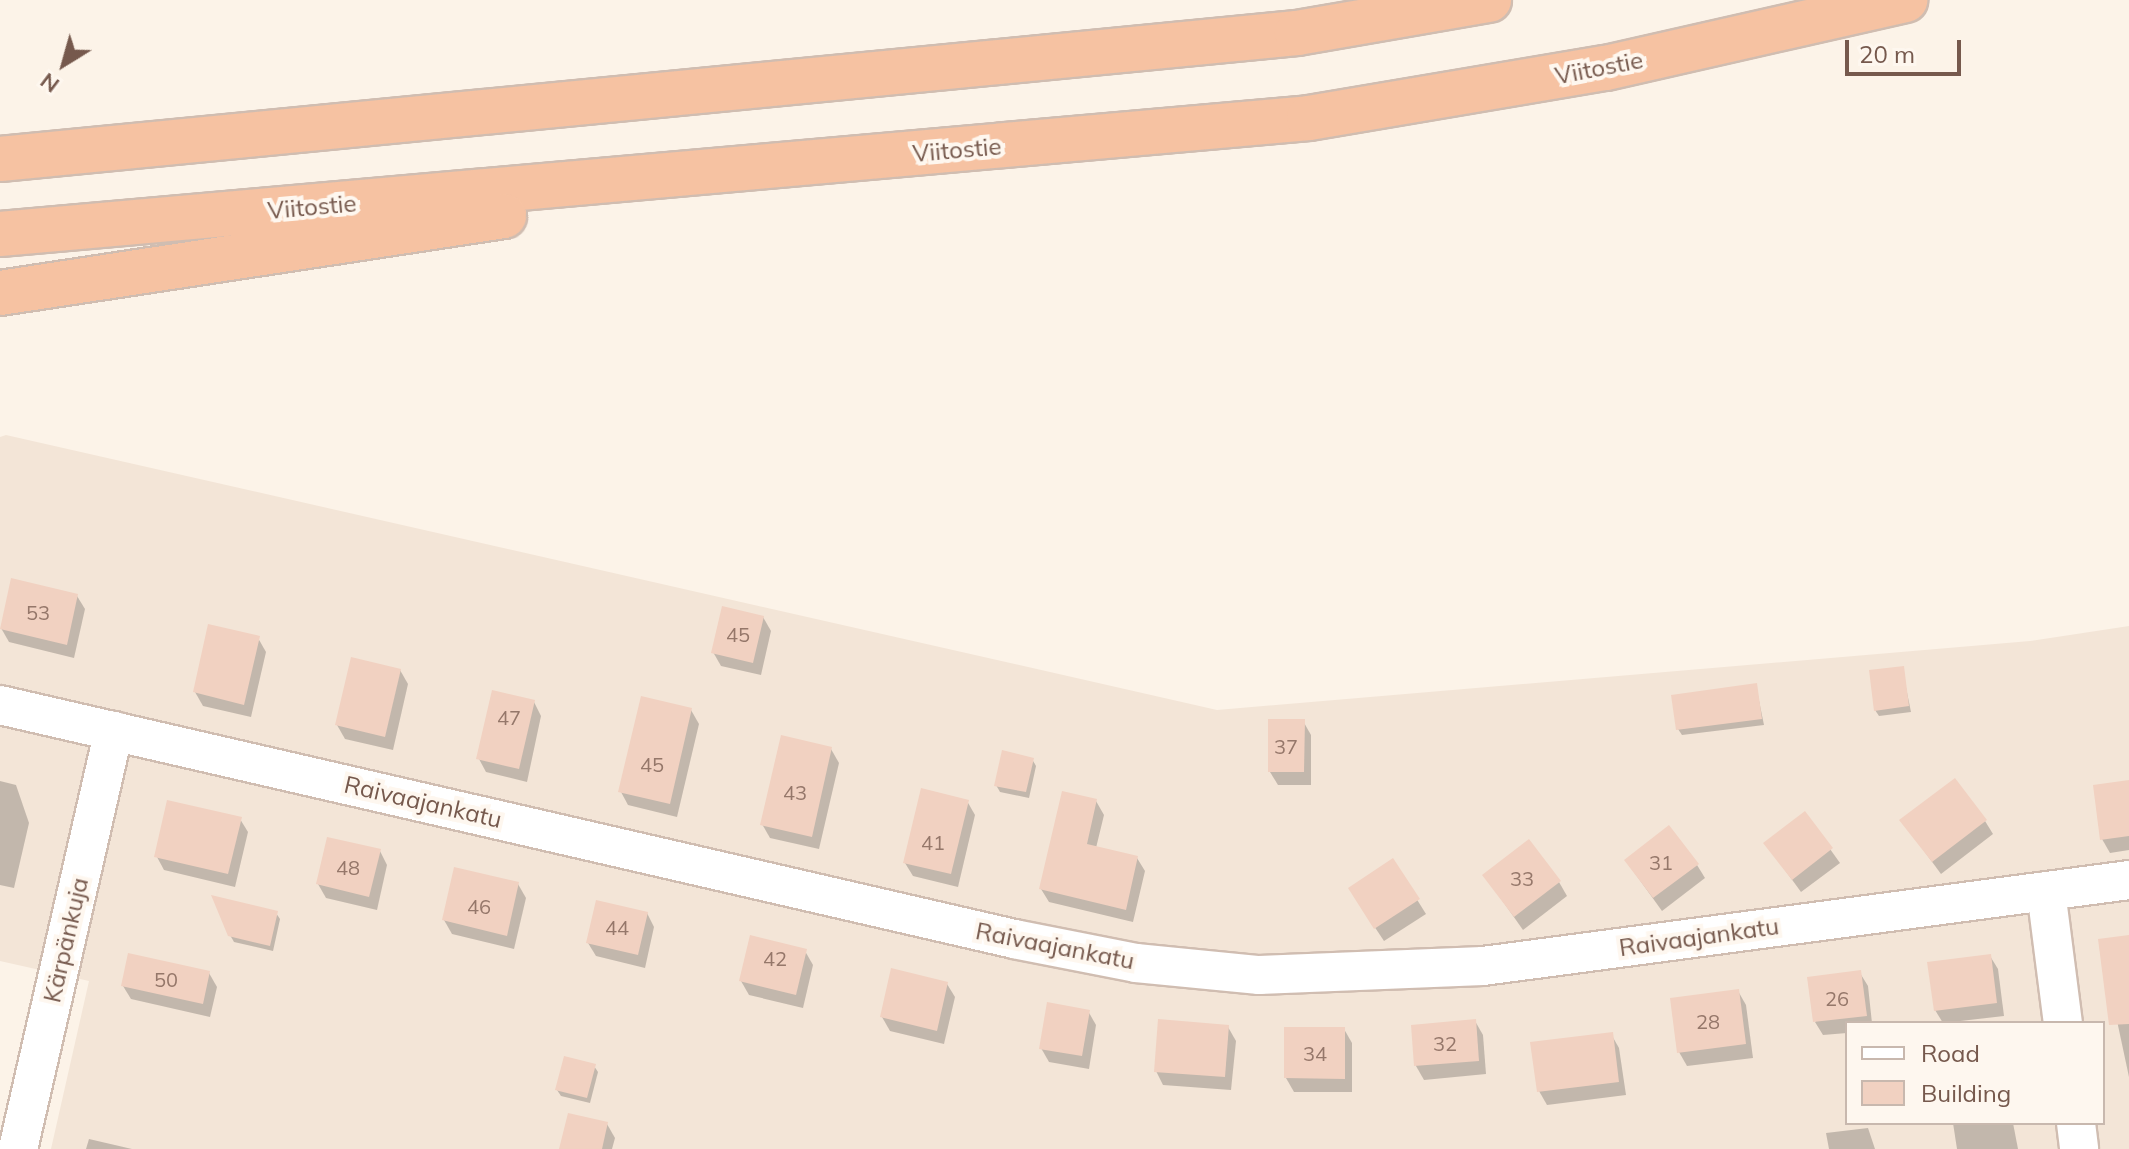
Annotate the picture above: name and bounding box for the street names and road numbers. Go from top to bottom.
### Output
street label: Viitostie [1553,45,1645,91]
street label: Viitostie [911,132,1003,168]
street label: Viitostie [266,189,358,225]
street label: Raivaajankatu [341,770,505,834]
street label: Kärpänkuja [38,875,94,1005]
street label: Raivaajankatu [1617,912,1781,962]
street label: Raivaajankatu [973,917,1137,975]

